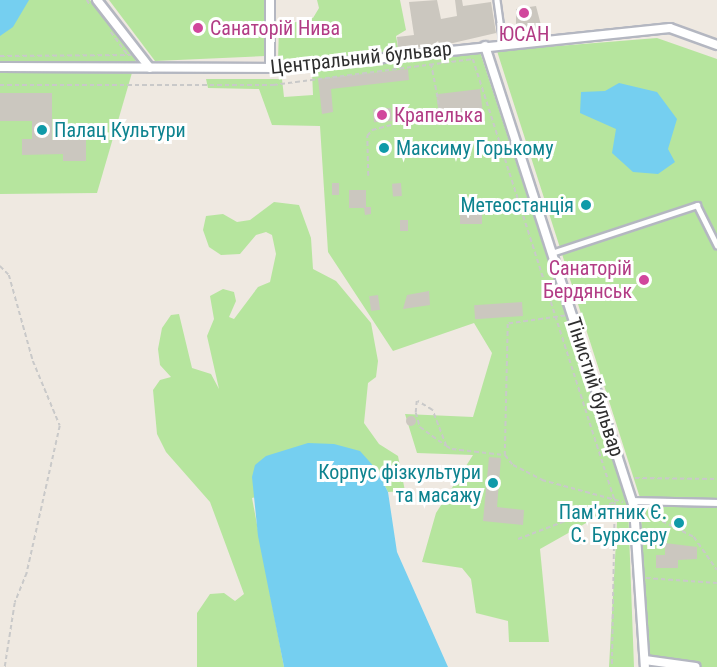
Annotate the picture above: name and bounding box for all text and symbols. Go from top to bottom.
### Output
marker: ЮСАН [517,6,531,20]
place label: Санаторій Нива [210,16,340,40]
marker: Санаторій Нива [191,21,205,35]
place label: ЮСАН [499,22,549,46]
street label: Центральний бульвар [269,37,453,79]
place label: Крапелька [394,103,483,127]
marker: Крапелька [375,108,389,122]
place label: Палац Культури [54,118,186,142]
marker: Палац Культури [35,123,49,137]
place label: Максиму Горькому [396,136,554,160]
marker: Максиму Горькому [377,141,391,155]
place label: Метеостанція [460,193,574,217]
marker: Метеостанція [579,198,593,212]
place label: Санаторій Бердянськ [543,256,632,303]
marker: Санаторій Бердянськ [637,273,651,287]
street label: Тінистий бульвар [561,314,629,460]
place label: Корпус фізкультури та масажу [318,460,481,507]
marker: Корпус фізкультури та масажу [486,476,500,490]
place label: Пам'ятник Є. С. Бурксеру [559,500,667,547]
marker: Пам'ятник Є. С. Бурксеру [672,516,686,530]

